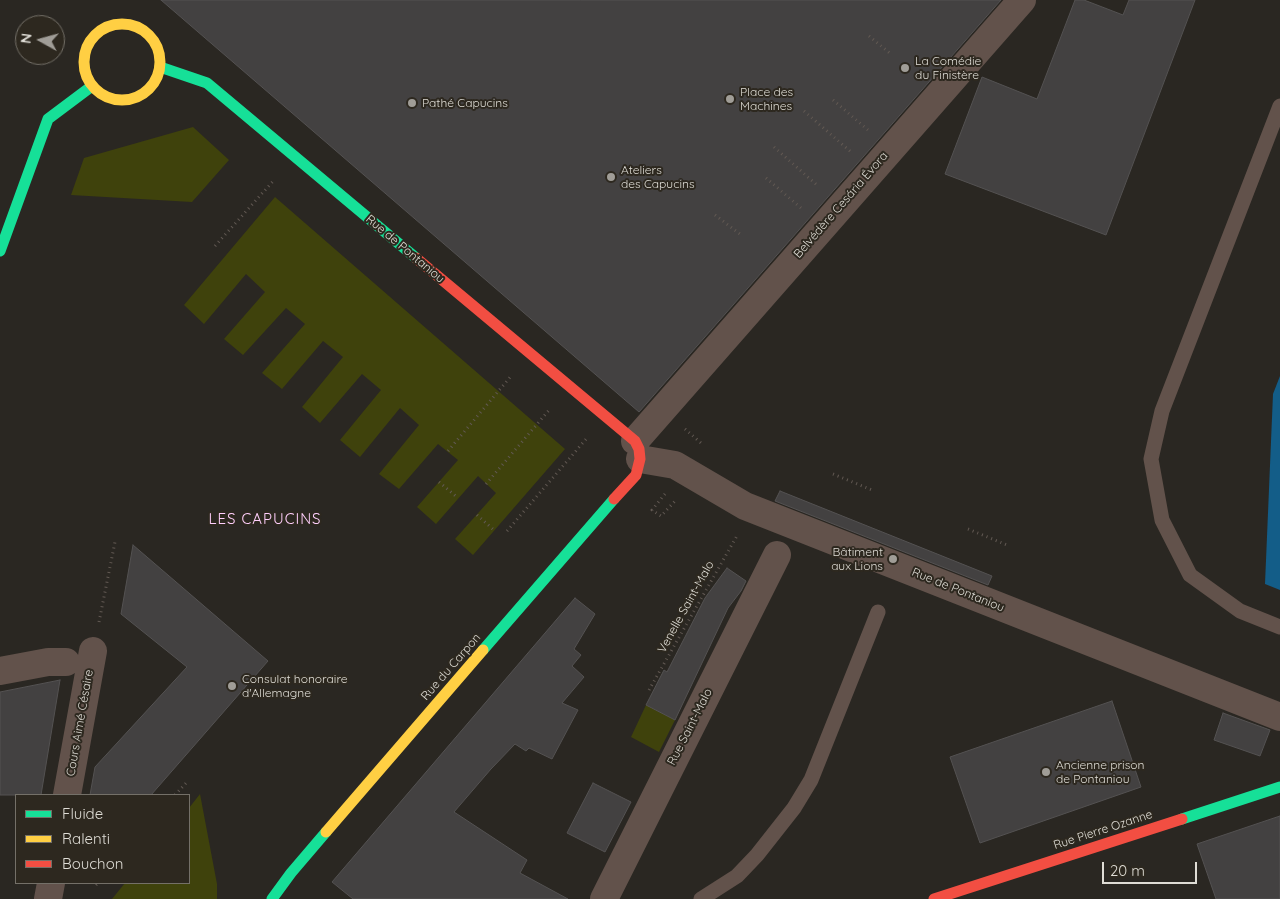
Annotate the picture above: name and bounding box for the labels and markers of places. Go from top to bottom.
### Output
place label: La Comédie du Finistère [915,54,981,82]
marker: La Comédie du Finistère [899,62,911,74]
place label: Place des Machines [740,85,793,113]
marker: Place des Machines [724,93,736,105]
place label: Pathé Capucins [422,96,508,110]
marker: Pathé Capucins [406,97,418,109]
place label: Ateliers des Capucins [621,163,695,191]
marker: Ateliers des Capucins [605,171,617,183]
place label: Bâtiment aux Lions [831,545,883,573]
marker: Bâtiment aux Lions [887,553,899,565]
place label: Consulat honoraire d'Allemagne [242,672,348,700]
marker: Consulat honoraire d'Allemagne [226,680,238,692]
place label: Ancienne prison de Pontaniou [1056,758,1144,786]
marker: Ancienne prison de Pontaniou [1040,766,1052,778]

